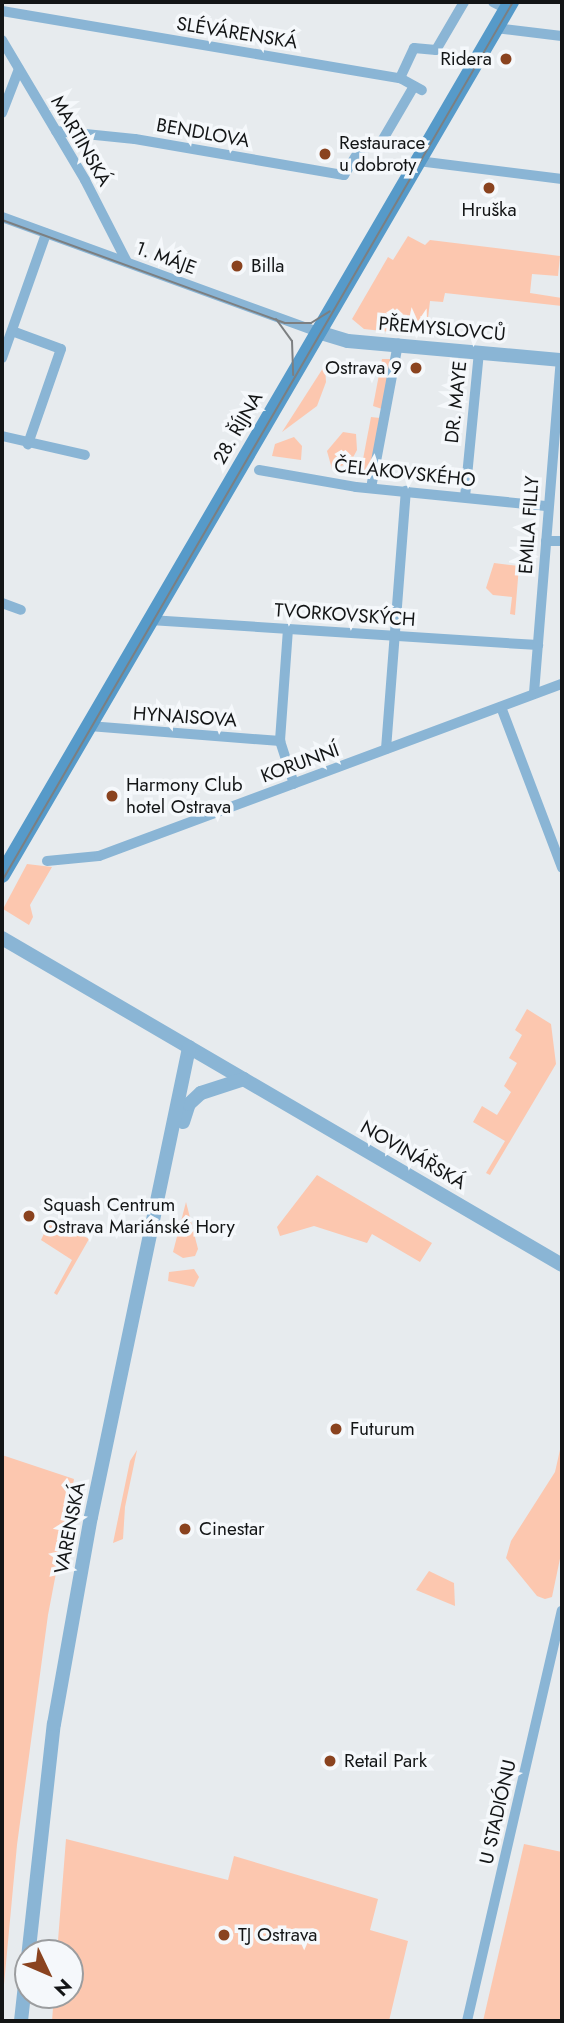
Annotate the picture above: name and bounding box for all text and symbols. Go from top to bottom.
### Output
street label: SLÉVÁRENSKÁ [175,12,299,54]
place label: Ridera [440,48,492,70]
marker: Ridera [498,51,514,67]
street label: MARTINSKÁ [46,92,116,190]
street label: BENDLOVA [155,114,251,152]
place label: Restaurace u dobroty [339,132,425,176]
marker: Restaurace u dobroty [317,146,333,162]
marker: Hruška [481,180,497,196]
place label: Hruška [461,199,517,221]
street label: 1. MÁJE [133,237,199,279]
place label: Billa [251,255,284,277]
marker: Billa [229,258,245,274]
street label: PŘEMYSLOVCŮ [377,312,507,346]
place label: Ostrava 9 [325,357,402,379]
marker: Ostrava 9 [408,360,424,376]
street label: DR. MAYE [440,360,472,444]
street label: 28. ŘÍJNA [208,388,268,468]
street label: ČELAKOVSKÉHO [333,454,477,492]
street label: EMILA FILLY [514,475,544,575]
street label: TVORKOVSKÝCH [274,599,416,631]
street label: HYNAISOVA [132,702,238,732]
street label: KORUNNÍ [258,738,342,788]
place label: Harmony Club hotel Ostrava [126,774,243,818]
marker: Harmony Club hotel Ostrava [104,788,120,804]
street label: NOVINÁŘSKÁ [356,1116,470,1194]
place label: Squash Centrum Ostrava Mariánské Hory [43,1194,235,1238]
marker: Squash Centrum Ostrava Mariánské Hory [21,1208,37,1224]
place label: Futurum [350,1418,415,1440]
marker: Futurum [328,1421,344,1437]
street label: VARENSKÁ [50,1480,90,1576]
place label: Cinestar [199,1518,265,1540]
marker: Cinestar [177,1521,193,1537]
place label: Retail Park [344,1750,427,1772]
marker: Retail Park [322,1753,338,1769]
street label: U STADIÓNU [475,1757,521,1867]
place label: TJ Ostrava [238,1924,317,1946]
marker: TJ Ostrava [216,1927,232,1943]
north arrow [14,1939,84,2009]
text: N [48,1973,78,2002]

